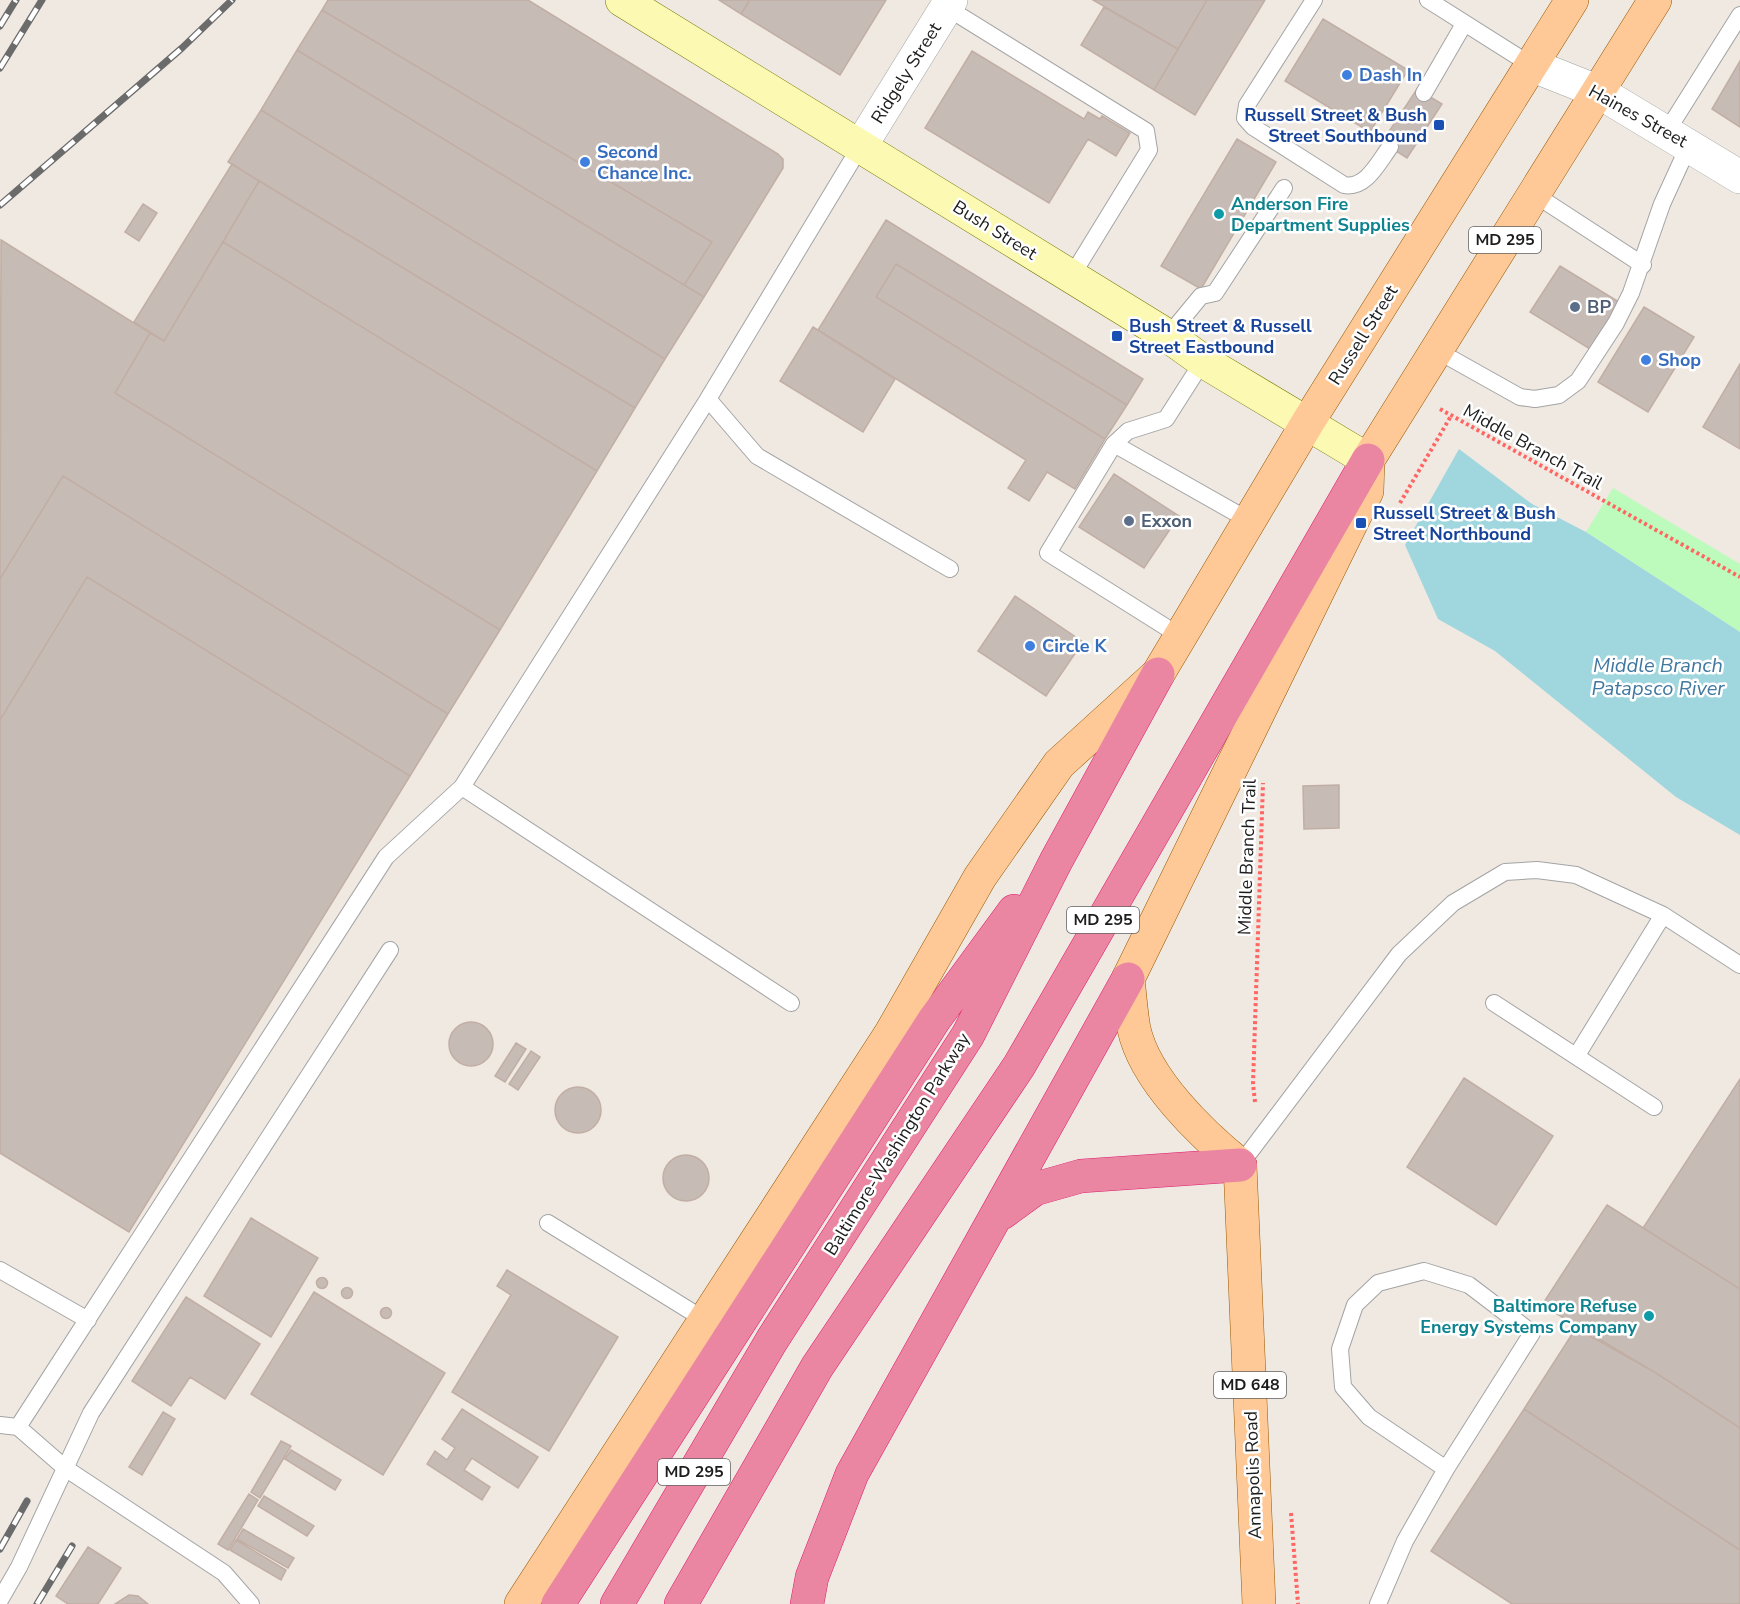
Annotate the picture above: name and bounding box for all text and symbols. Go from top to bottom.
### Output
street label: Ridgely Street [865,17,947,128]
place label: Dash In [1359,63,1422,87]
marker: Dash In [1340,68,1354,82]
street label: Haines Street [1584,79,1692,153]
place label: Russell Street & Bush Street Southbound [1244,103,1427,148]
marker: Russell Street & Bush Street Southbound [1432,118,1446,132]
place label: Second Chance Inc. [597,140,692,185]
marker: Second Chance Inc. [578,155,592,169]
place label: Anderson Fire Department Supplies [1231,192,1410,237]
street label: Bush Street [948,195,1042,266]
marker: Anderson Fire Department Supplies [1212,207,1226,221]
road number: MD 295 [1469,227,1541,253]
street label: Russell Street [1323,280,1404,389]
place label: BP [1587,295,1611,319]
marker: BP [1568,300,1582,314]
place label: Bush Street & Russell Street Eastbound [1129,314,1312,359]
marker: Bush Street & Russell Street Eastbound [1110,329,1124,343]
place label: Shop [1658,348,1701,372]
marker: Shop [1639,353,1653,367]
street label: Middle Branch Trail [1459,399,1608,496]
place label: Russell Street & Bush Street Northbound [1373,501,1556,546]
place label: Exxon [1141,509,1192,533]
marker: Exxon [1122,514,1136,528]
marker: Russell Street & Bush Street Northbound [1354,516,1368,530]
place label: Circle K [1042,634,1107,658]
marker: Circle K [1023,639,1037,653]
water label: Middle Branch Patapsco River [1592,652,1725,702]
street label: Middle Branch Trail [1232,778,1262,936]
road number: MD 295 [1067,907,1139,933]
street label: Baltimore-Washington Parkway [818,1028,976,1260]
place label: Baltimore Refuse Energy Systems Company [1420,1294,1638,1339]
marker: Baltimore Refuse Energy Systems Company [1642,1309,1656,1323]
road number: MD 648 [1214,1372,1286,1398]
street label: Annapolis Road [1239,1410,1267,1540]
road number: MD 295 [658,1459,730,1485]

